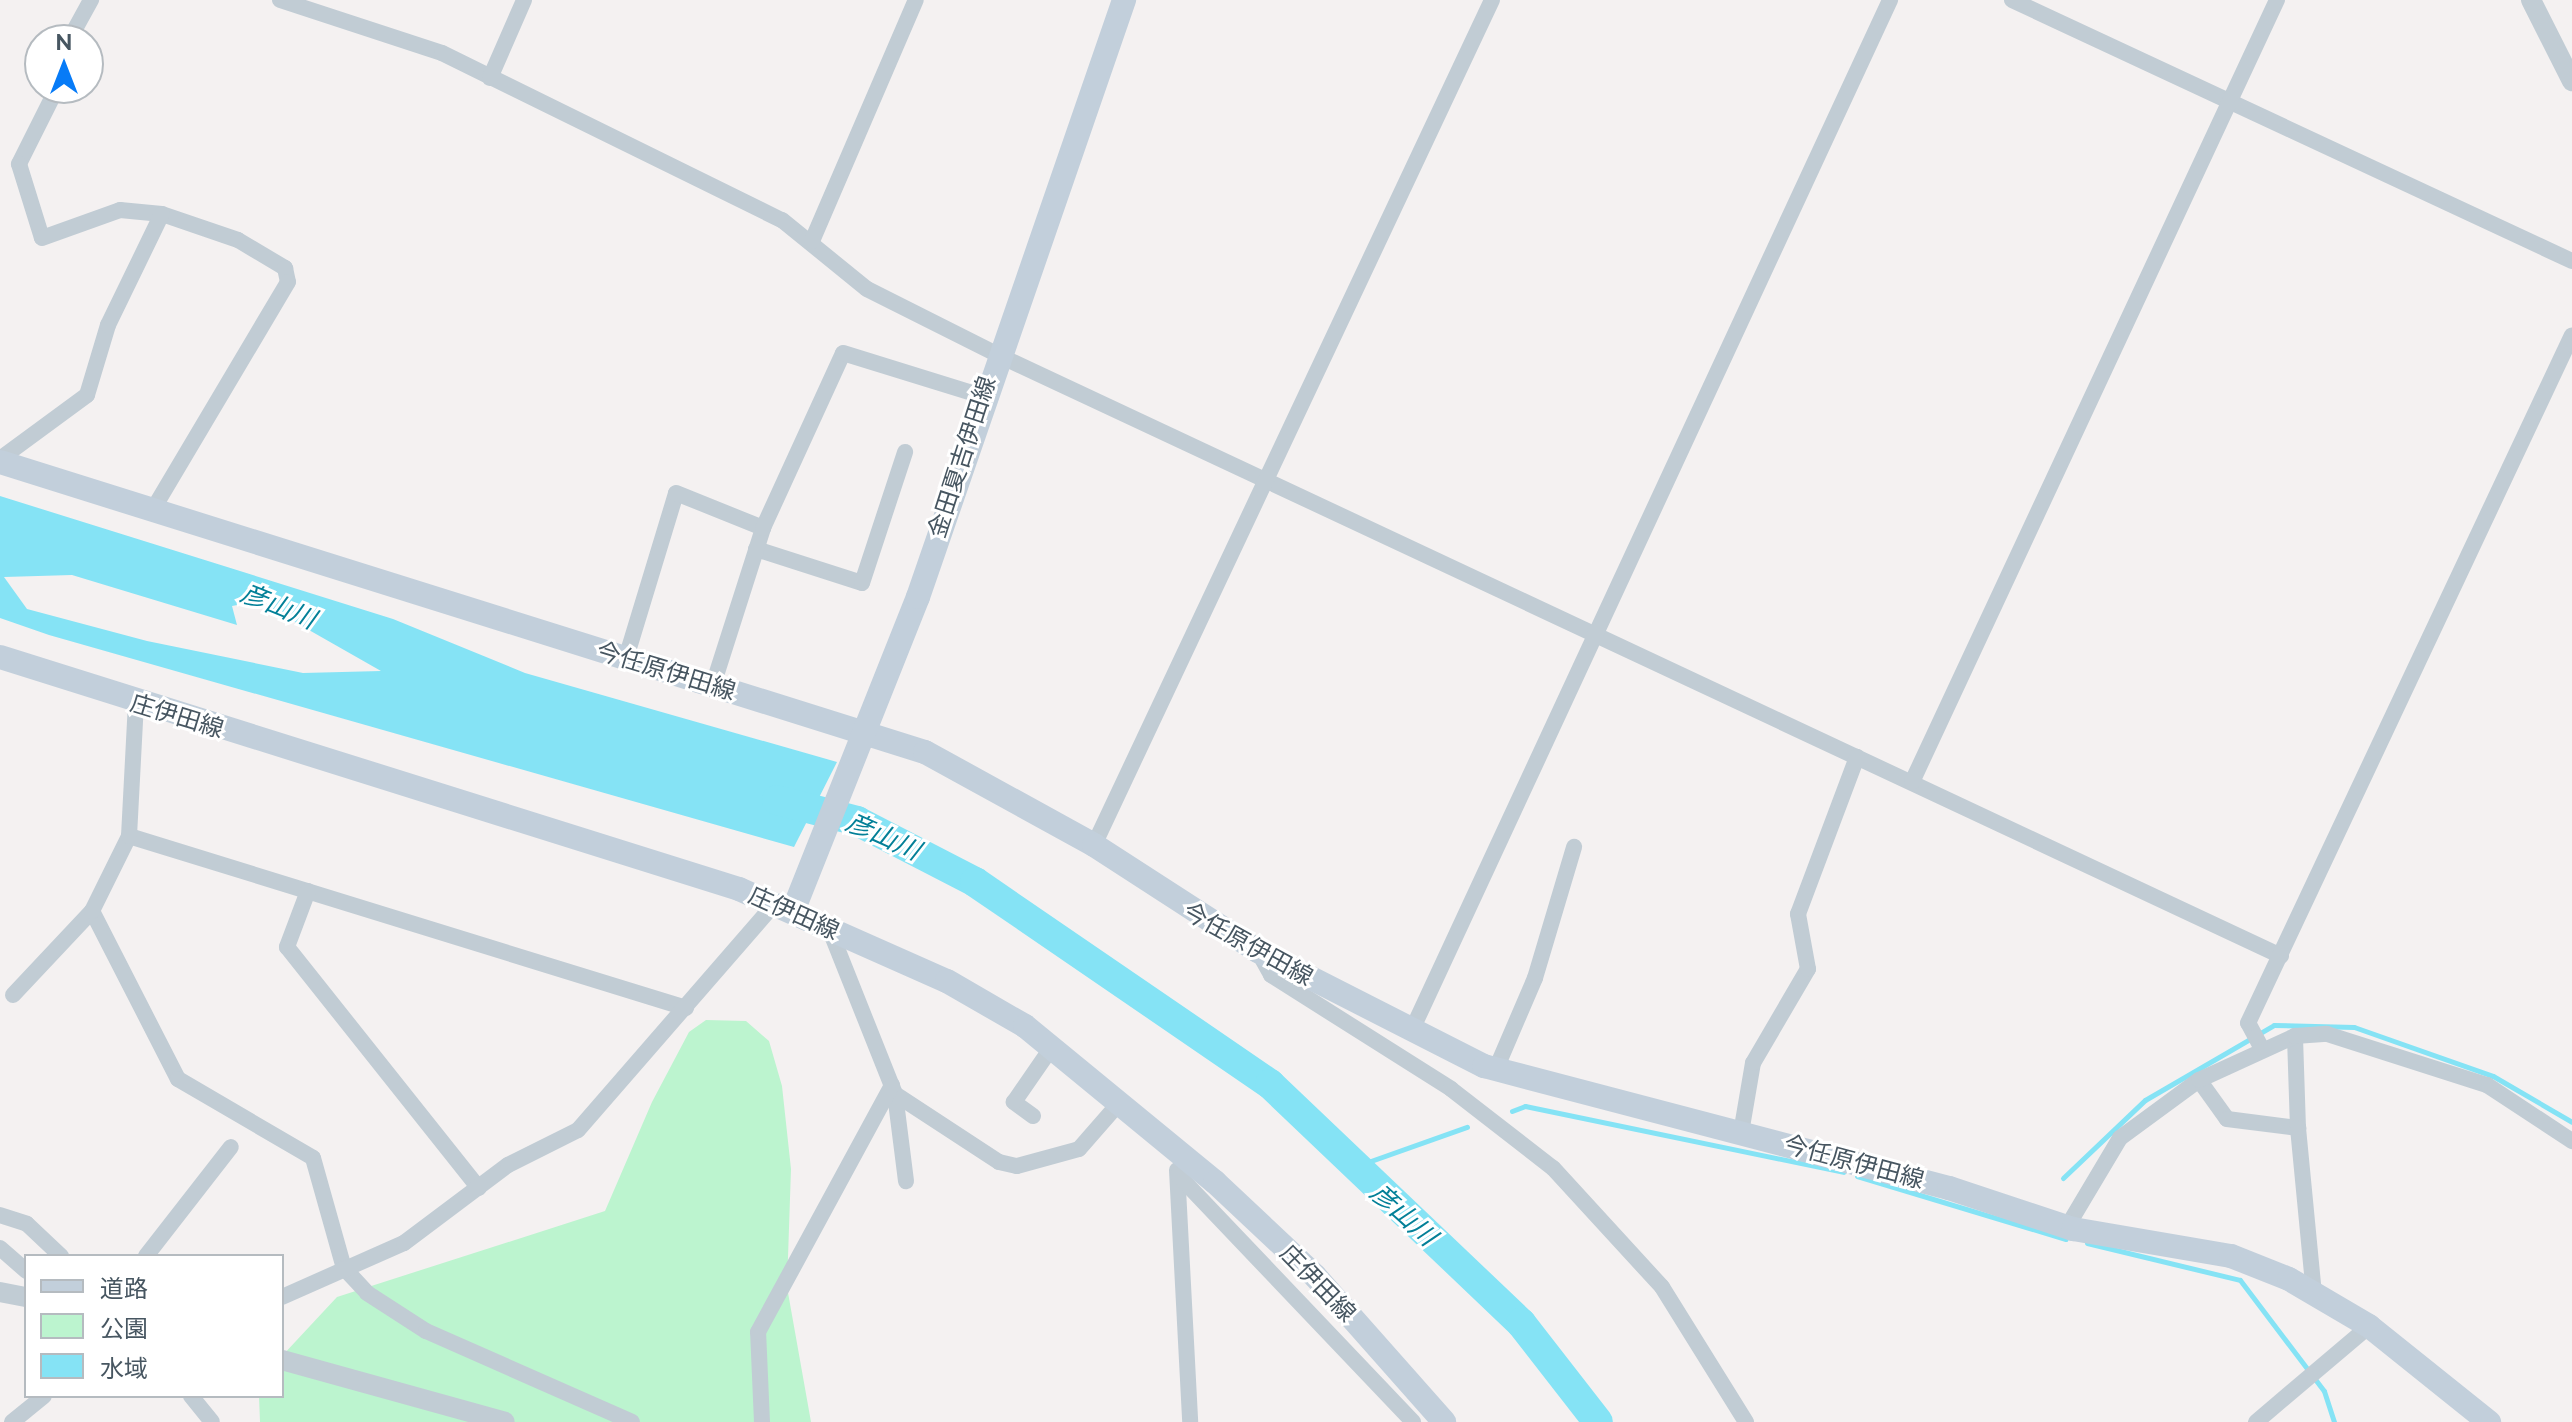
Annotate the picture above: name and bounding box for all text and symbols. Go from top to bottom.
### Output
north arrow [24,24,104,104]
text: N [56,29,72,55]
street label: 金田夏吉伊田線 [922,373,1002,541]
water label: 彦山川 [236,578,320,636]
street label: 今任原伊田線 [593,636,739,706]
street label: 庄伊田線 [127,688,227,744]
water label: 彦山川 [841,807,925,867]
street label: 庄伊田線 [744,880,844,946]
street label: 今任原伊田線 [1178,896,1318,992]
street label: 今任原伊田線 [1781,1129,1927,1195]
water label: 彦山川 [1364,1177,1442,1253]
street label: 庄伊田線 [1274,1238,1362,1328]
legend [24,1254,284,1398]
text: 道路 [100,1274,148,1303]
text: 公園 [100,1314,148,1343]
text: 水域 [100,1354,148,1383]

